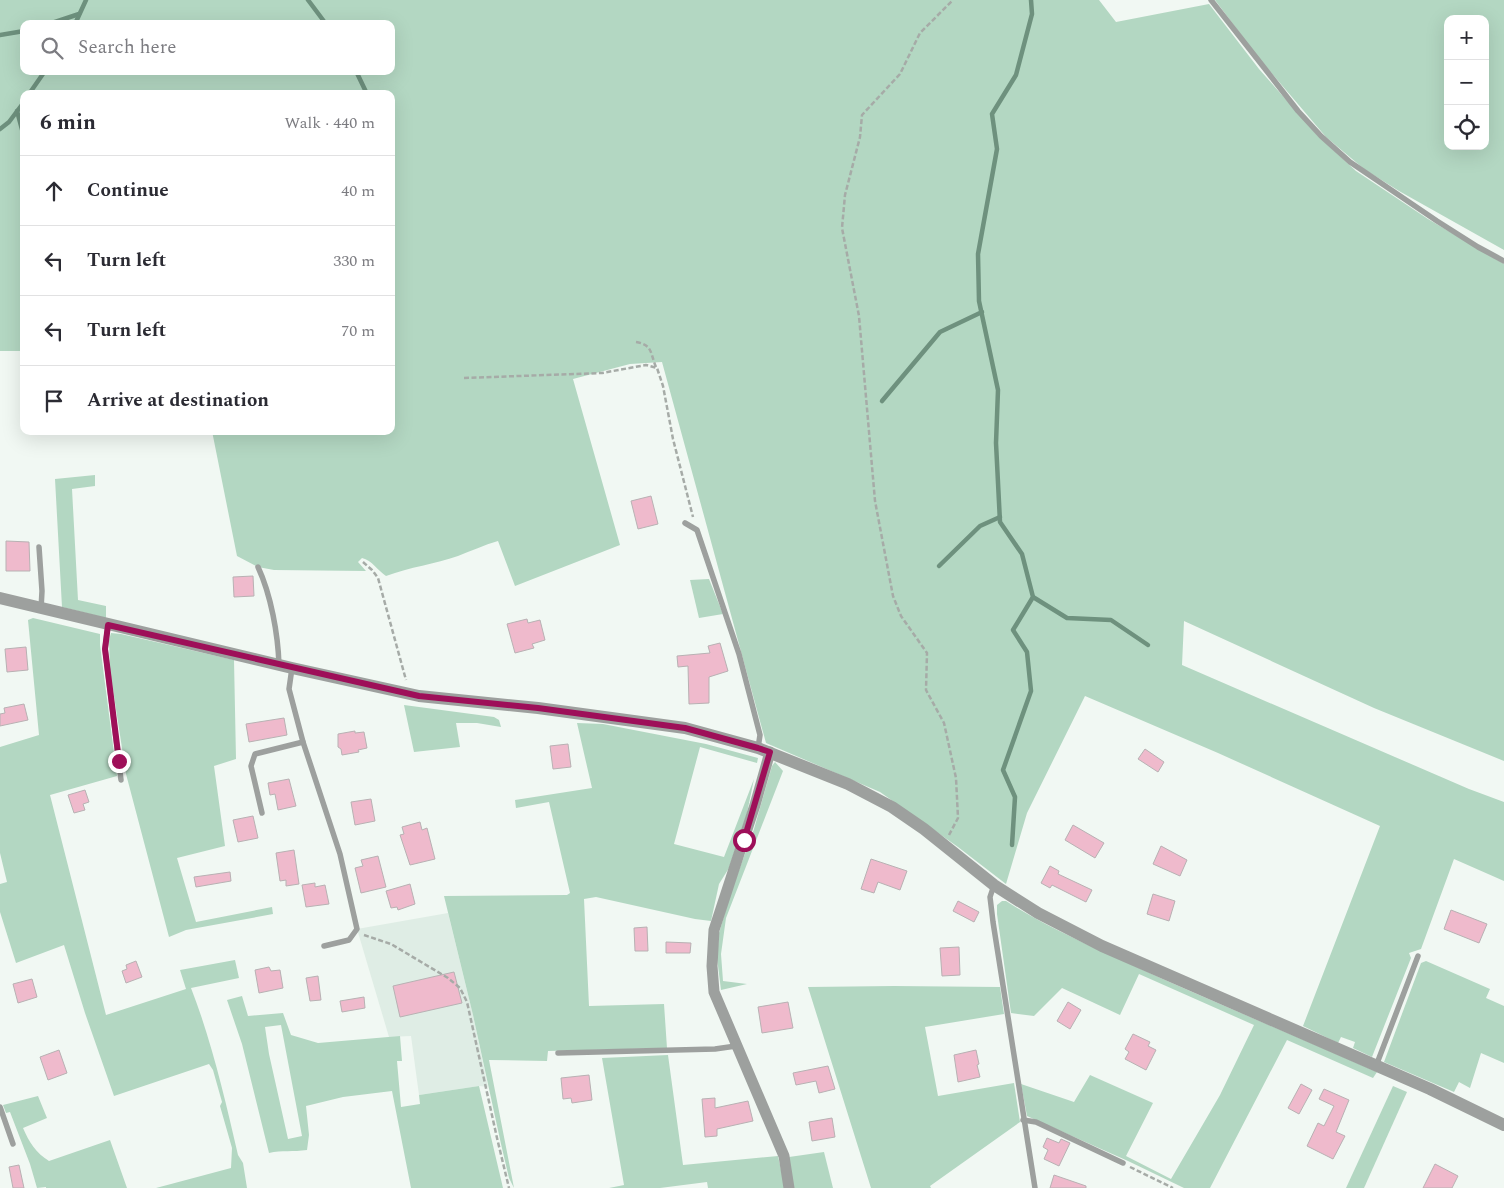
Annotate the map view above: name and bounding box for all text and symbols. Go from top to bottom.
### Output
map controls [1444,15,1489,150]
button: + [1444,15,1489,60]
search box [20,20,395,75]
text: Search here [78,33,177,62]
icon: search [38,34,66,62]
button: − [1444,60,1489,105]
button: locate [1444,105,1489,150]
text: 6 min [40,107,96,139]
text: Walk · 440 m [284,111,375,135]
text: Continue [87,176,169,205]
icon: ahead [40,177,68,205]
text: 40 m [341,179,375,203]
text: Turn left [87,246,166,275]
icon: left [40,247,68,275]
text: 330 m [333,249,375,273]
text: Turn left [87,316,166,345]
icon: left [40,317,68,345]
text: 70 m [341,319,375,343]
text: Arrive at destination [87,386,269,415]
icon: arrive [40,387,68,415]
route end [108,750,131,773]
route start [733,829,756,852]

